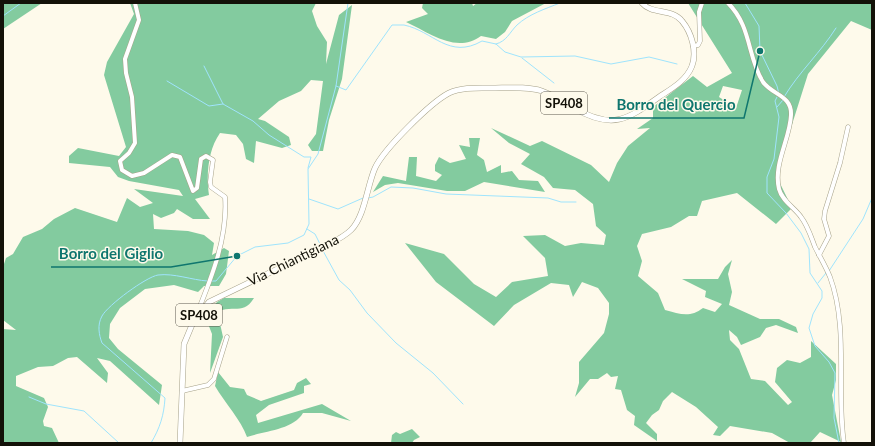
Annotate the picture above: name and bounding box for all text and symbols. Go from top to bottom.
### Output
callout: Borro del Quercio [609,91,744,118]
road number: SP408 [541,92,587,114]
text: Borro del Quercio [616,95,736,113]
street label: Via Chiantigiana [244,230,341,289]
callout: Borro del Giglio [51,240,171,267]
text: Borro del Giglio [59,244,164,262]
road number: SP408 [176,304,222,326]

